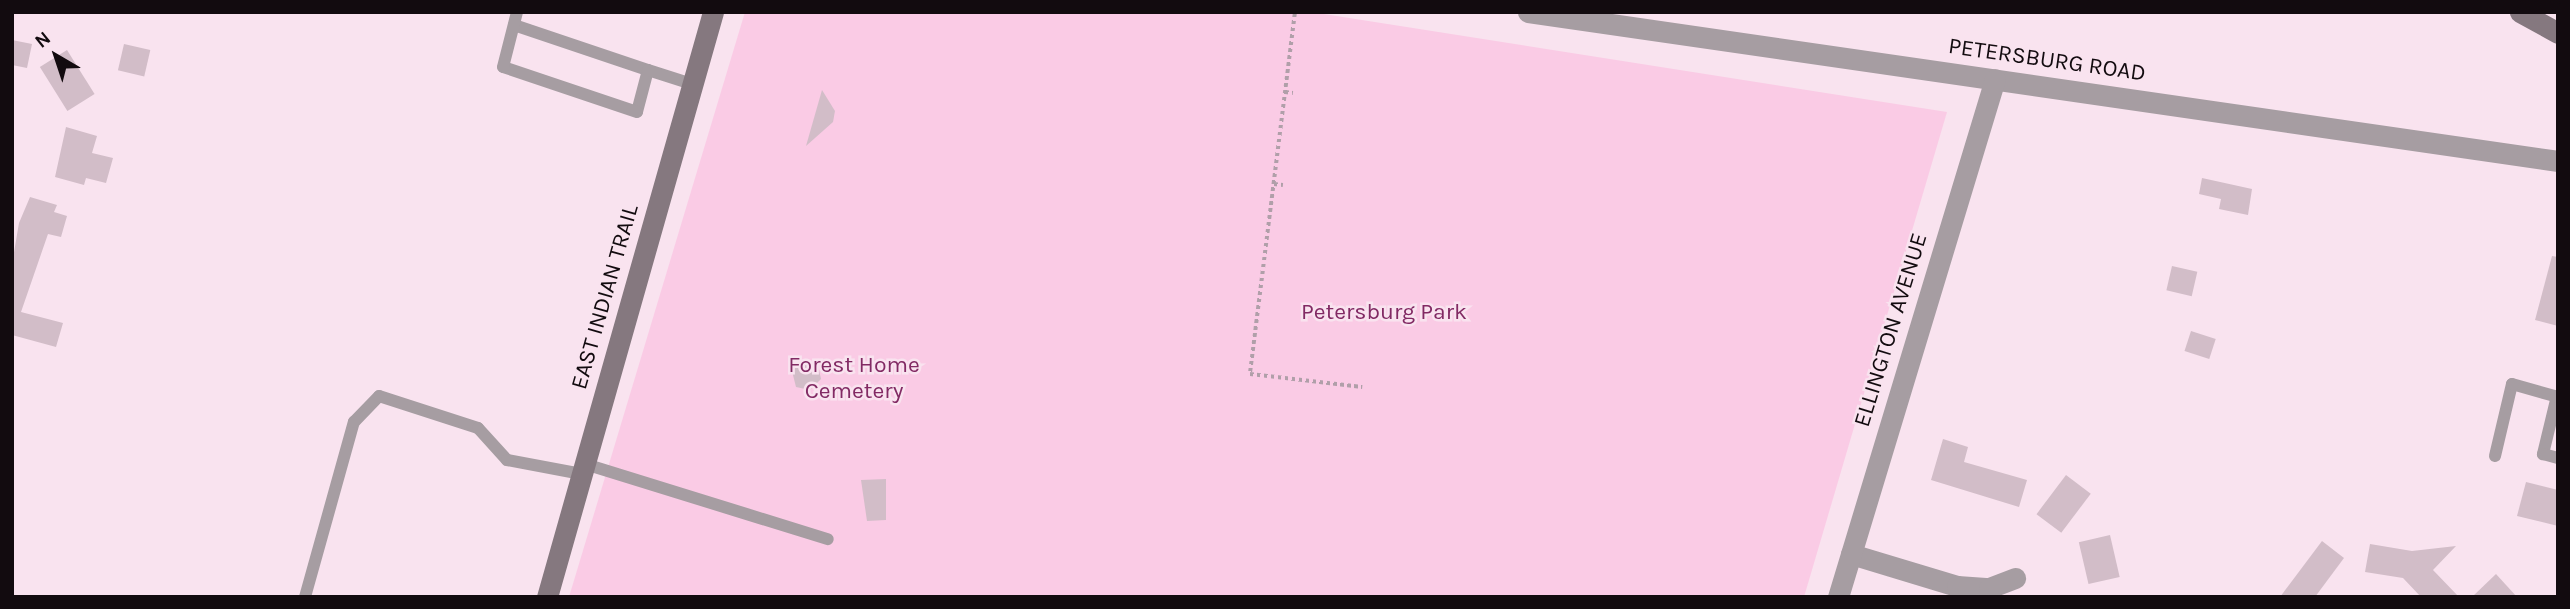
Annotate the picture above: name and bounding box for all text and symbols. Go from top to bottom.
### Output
north arrow [21,21,91,91]
text: N [31,27,55,53]
street label: PETERSBURG ROAD [1947,32,2147,88]
street label: EAST INDIAN TRAIL [565,201,645,393]
street label: ELLINGTON AVENUE [1848,230,1934,430]
park label: Petersburg Park [1301,298,1467,326]
park label: Forest Home Cemetery [788,351,920,405]

